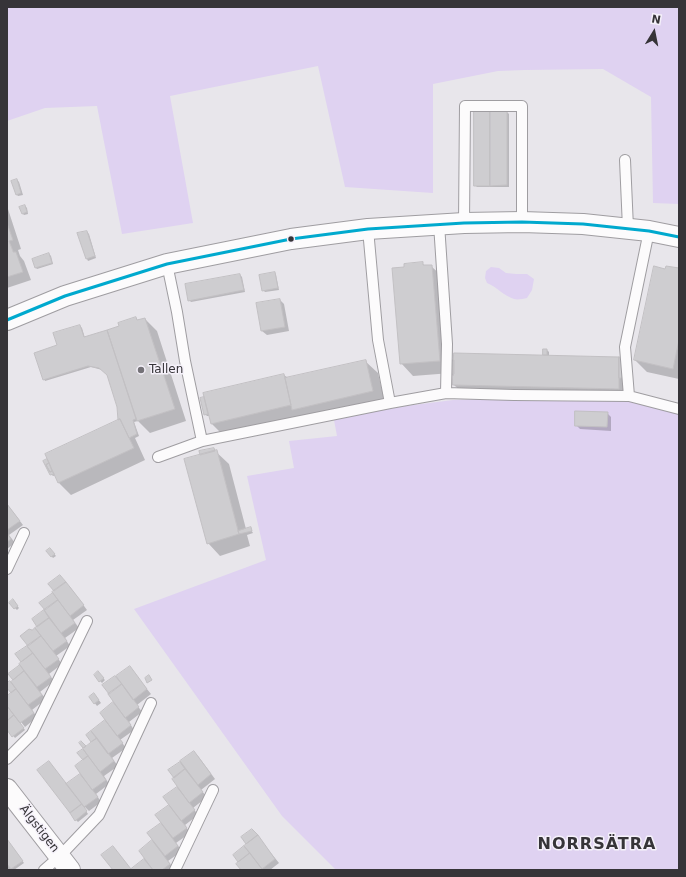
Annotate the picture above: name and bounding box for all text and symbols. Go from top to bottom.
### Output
north arrow [634,12,674,52]
text: N [651,12,662,27]
unlabelled marker [286,234,296,244]
place label: Tallen [149,363,183,377]
marker: Tallen [136,365,146,375]
street label: Älgstigen [16,802,62,856]
district label: NORRSÄTRA [538,835,656,855]

